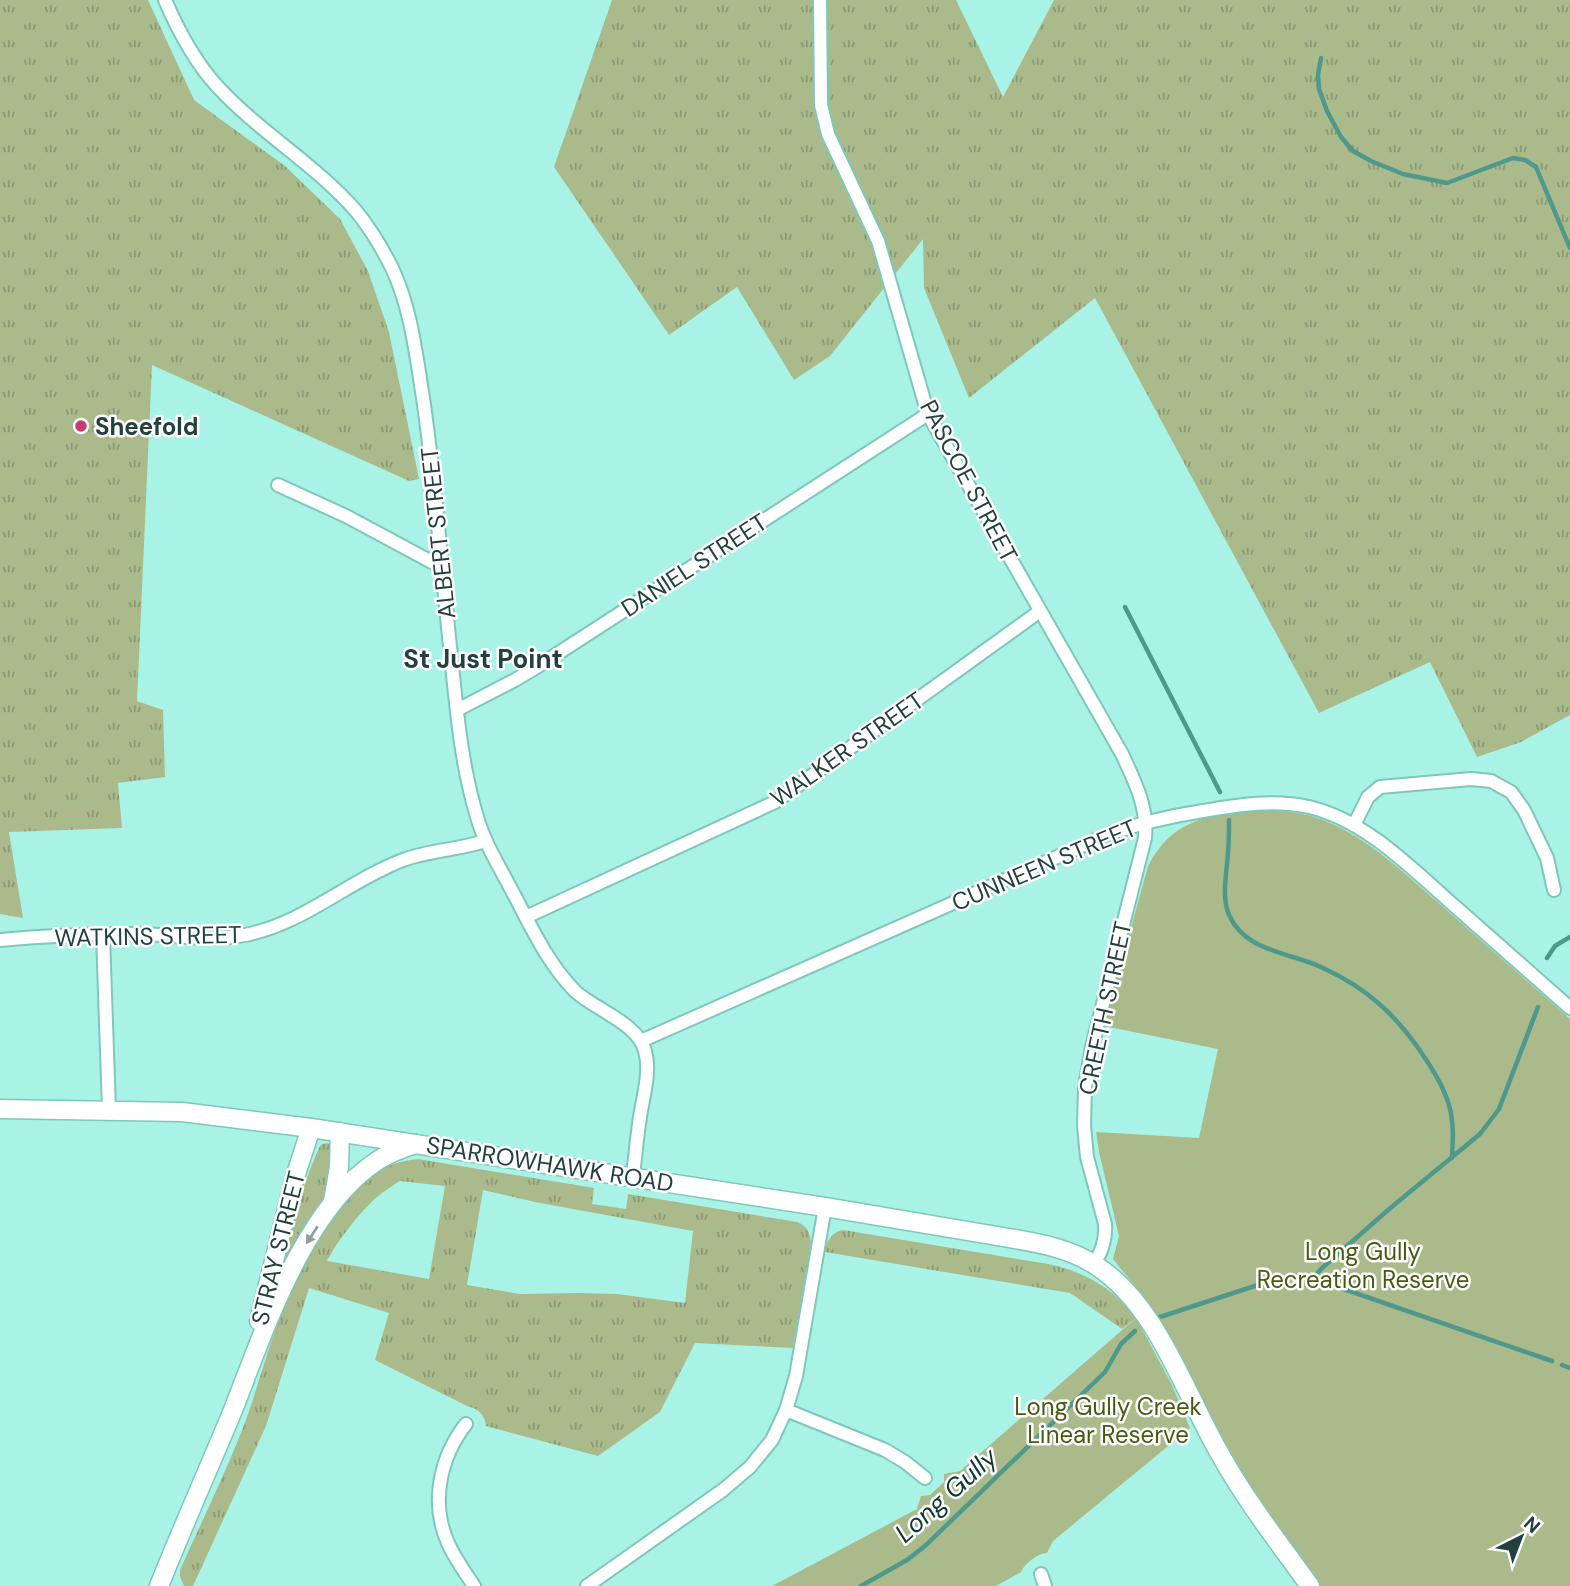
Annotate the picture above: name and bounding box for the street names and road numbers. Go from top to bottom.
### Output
street label: PASCOE STREET [913,395,1025,567]
street label: ALBERT STREET [414,446,462,620]
street label: DANIEL STREET [615,506,773,624]
street label: WALKER STREET [764,685,930,813]
street label: CUNNEEN STREET [947,812,1141,918]
street label: CREETH STREET [1071,918,1139,1098]
street label: WATKINS STREET [54,919,242,953]
street label: SPARROWHAWK ROAD [424,1129,676,1199]
street label: STRAY STREET [244,1168,312,1328]

